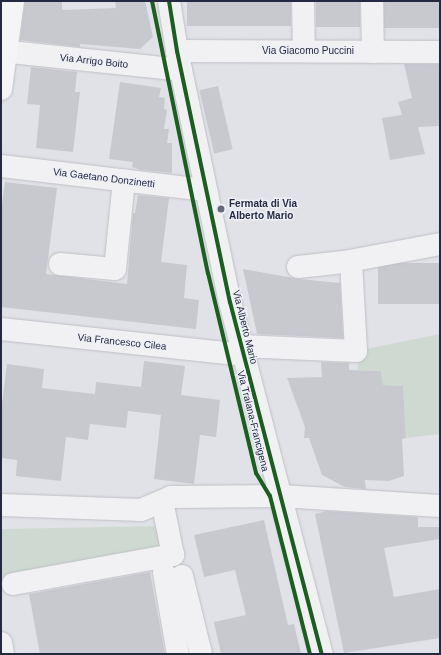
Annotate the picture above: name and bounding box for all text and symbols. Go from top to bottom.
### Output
street label: Via Giacomo Puccini [262,45,354,57]
street label: Via Arrigo Boito [59,51,129,71]
street label: Via Gaetano Donzinetti [52,166,156,190]
place label: Fermata di Via Alberto Mario [229,197,297,220]
marker: Fermata di Via Alberto Mario [216,204,226,214]
street label: Via Alberto Mario [230,288,260,366]
street label: Via Francesco Cilea [77,331,167,353]
street label: Via Traiana-Francigena [235,369,271,473]

